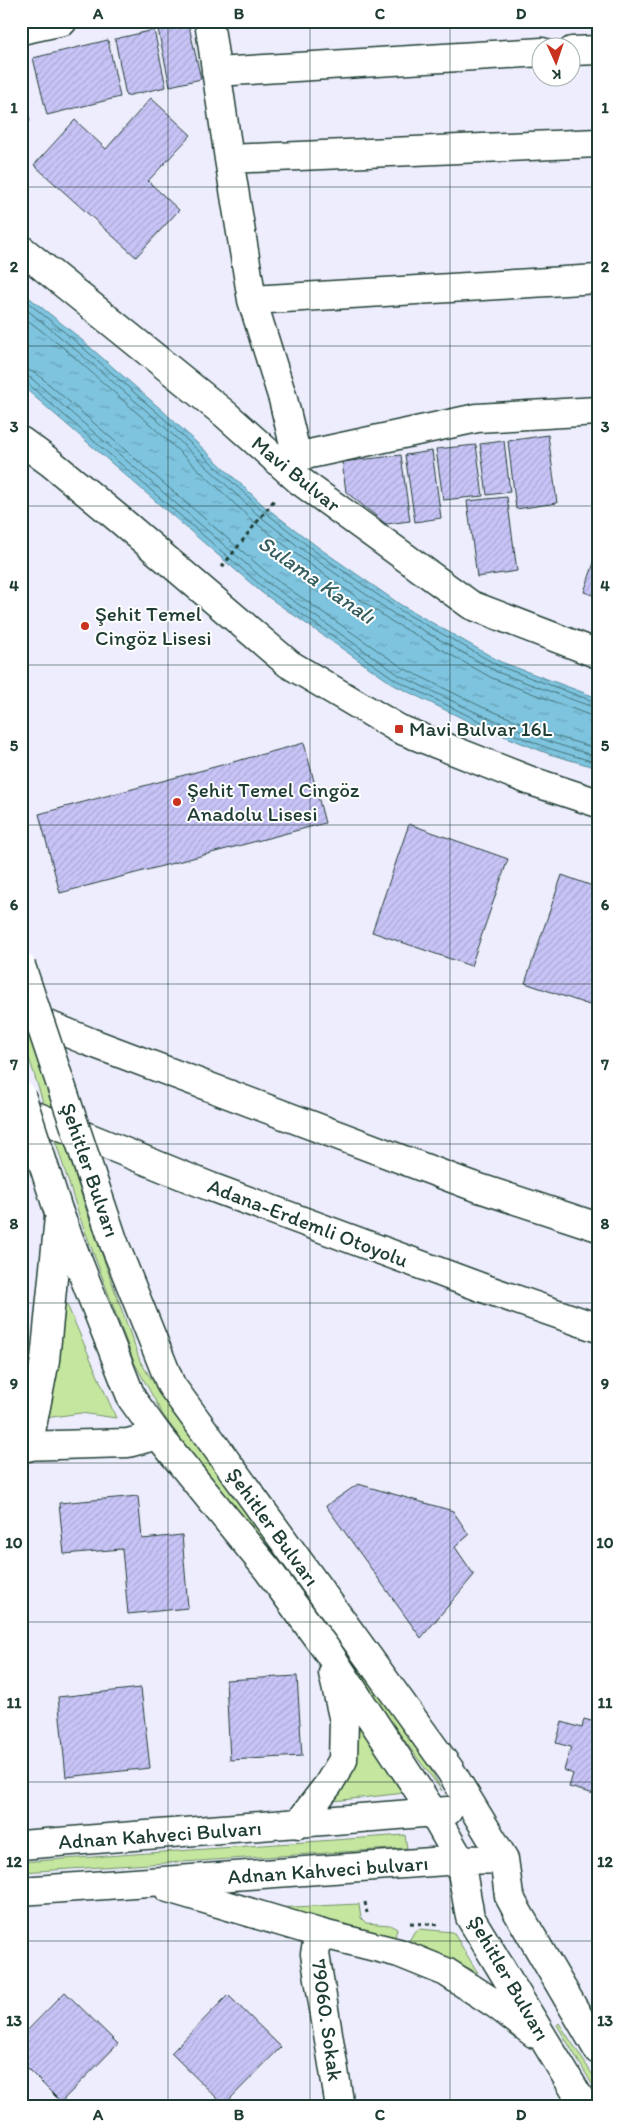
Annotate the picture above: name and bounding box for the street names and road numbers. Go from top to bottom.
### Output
street label: Mavi Bulvar [247,430,346,517]
street label: Şehitler Bulvarı [56,1099,125,1240]
street label: Adana-Erdemli Otoyolu [204,1173,412,1272]
street label: Şehitler Bulvarı [222,1463,325,1591]
street label: Adnan Kahveci Bulvarı [57,1815,263,1854]
street label: Adnan Kahveci bulvarı [227,1850,429,1889]
street label: Şehitler Bulvarı [464,1911,555,2045]
street label: 79060. Sokak [307,1957,348,2083]

